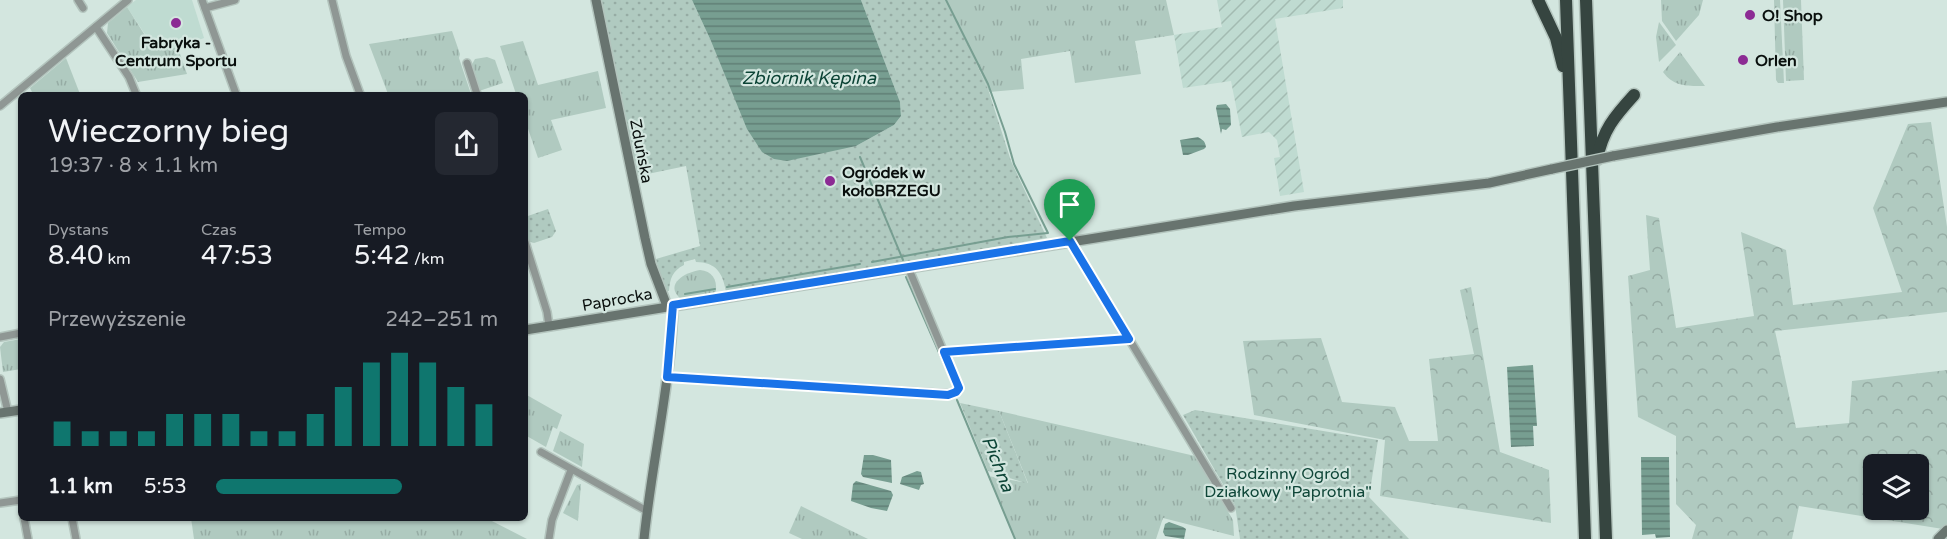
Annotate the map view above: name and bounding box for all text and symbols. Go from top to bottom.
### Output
place label: O! Shop [1762,6,1823,26]
marker: O! Shop [1743,8,1757,22]
marker: Fabryka - Centrum Sportu [169,16,183,30]
place label: Fabryka - Centrum Sportu [115,33,237,71]
place label: Orlen [1755,51,1797,71]
marker: Orlen [1736,53,1750,67]
water label: Zbiornik Kępina [742,67,877,89]
text: Wieczorny bieg [48,112,289,151]
button: share [435,112,498,175]
street label: Zduńska [625,117,657,185]
text: 19:37 · 8 × 1.1 km [48,154,218,178]
place label: Ogródek w kołoBRZEGU [842,163,941,201]
marker: Ogródek w kołoBRZEGU [823,174,837,188]
pin [1044,179,1095,241]
icon: arrive [1053,188,1086,221]
text: Dystans [48,220,109,240]
text: Czas [201,220,237,240]
text: Tempo [354,220,406,240]
text: 8.40 [48,240,103,271]
text: 47:53 [201,240,273,271]
text: 5:42 [354,240,410,271]
text: km [103,249,131,269]
text: /km [410,249,444,269]
street label: Paprocka [580,284,654,316]
text: Przewyższenie [48,308,186,332]
text: 242–251 m [385,308,498,332]
water label: Pichna [977,433,1019,496]
map controls [1863,454,1929,520]
button: layers [1863,454,1929,520]
park label: Rodzinny Ogród Działkowy "Paprotnia" [1204,464,1372,502]
text: 1.1 km [48,475,113,499]
text: 5:53 [144,475,187,499]

